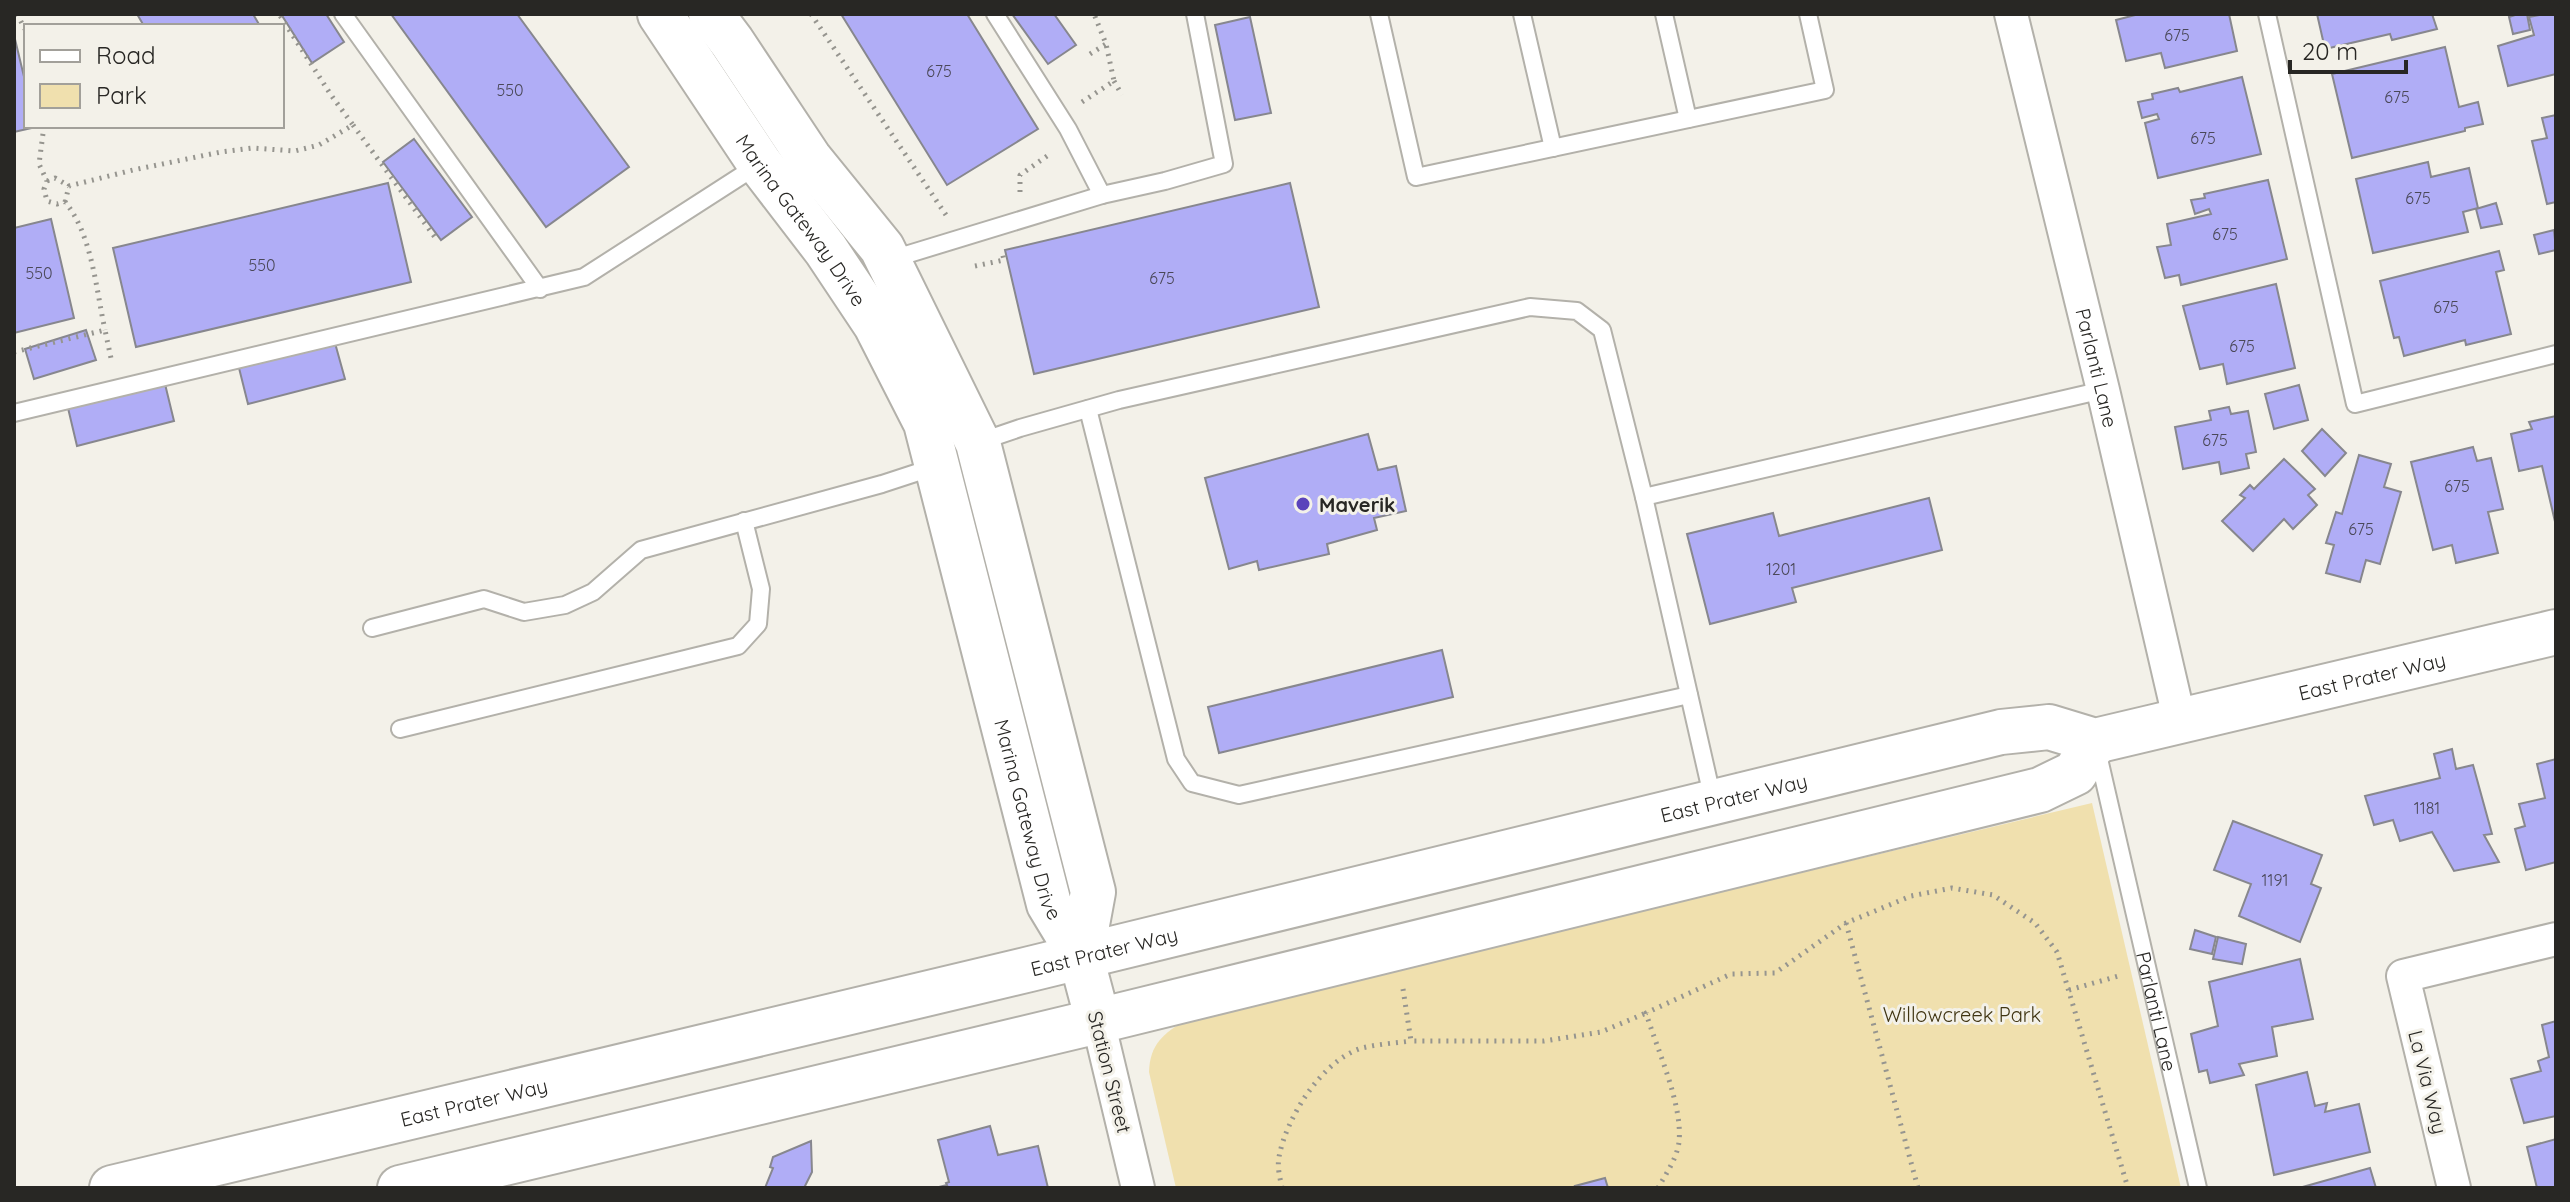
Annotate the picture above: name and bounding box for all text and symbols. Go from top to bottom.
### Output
legend [24,24,284,128]
scale bar [2290,24,2406,74]
house number: 675 [2164,25,2190,45]
text: 20 m [2302,36,2358,66]
text: Road [96,40,156,70]
house number: 675 [926,61,952,81]
text: Park [96,80,147,110]
house number: 550 [497,80,523,100]
house number: 675 [2384,87,2410,107]
house number: 675 [2190,128,2216,148]
street label: Marina Gateway Drive [731,129,872,311]
house number: 675 [2405,188,2431,208]
house number: 675 [2212,224,2238,244]
house number: 550 [249,255,275,275]
house number: 550 [26,263,52,283]
house number: 675 [1149,268,1175,288]
house number: 675 [2433,297,2459,317]
street label: Parlanti Lane [2071,305,2124,430]
house number: 675 [2229,336,2255,356]
house number: 675 [2202,430,2228,450]
house number: 675 [2444,476,2470,496]
place label: Maverik [1319,492,1395,517]
marker: Maverik [1294,495,1312,513]
house number: 675 [2348,519,2374,539]
house number: 1201 [1766,559,1796,579]
street label: East Prater Way [2296,646,2448,705]
street label: Marina Gateway Drive [990,716,1068,924]
street label: East Prater Way [1658,767,1810,827]
house number: 1181 [2414,798,2440,818]
house number: 1191 [2262,870,2288,890]
street label: East Prater Way [1028,921,1180,981]
street label: Parlanti Lane [2131,949,2183,1073]
park label: Willowcreek Park [1883,1002,2041,1027]
street label: Station Street [1083,1008,1137,1136]
street label: La Via Way [2403,1028,2453,1136]
street label: East Prater Way [398,1072,550,1131]

